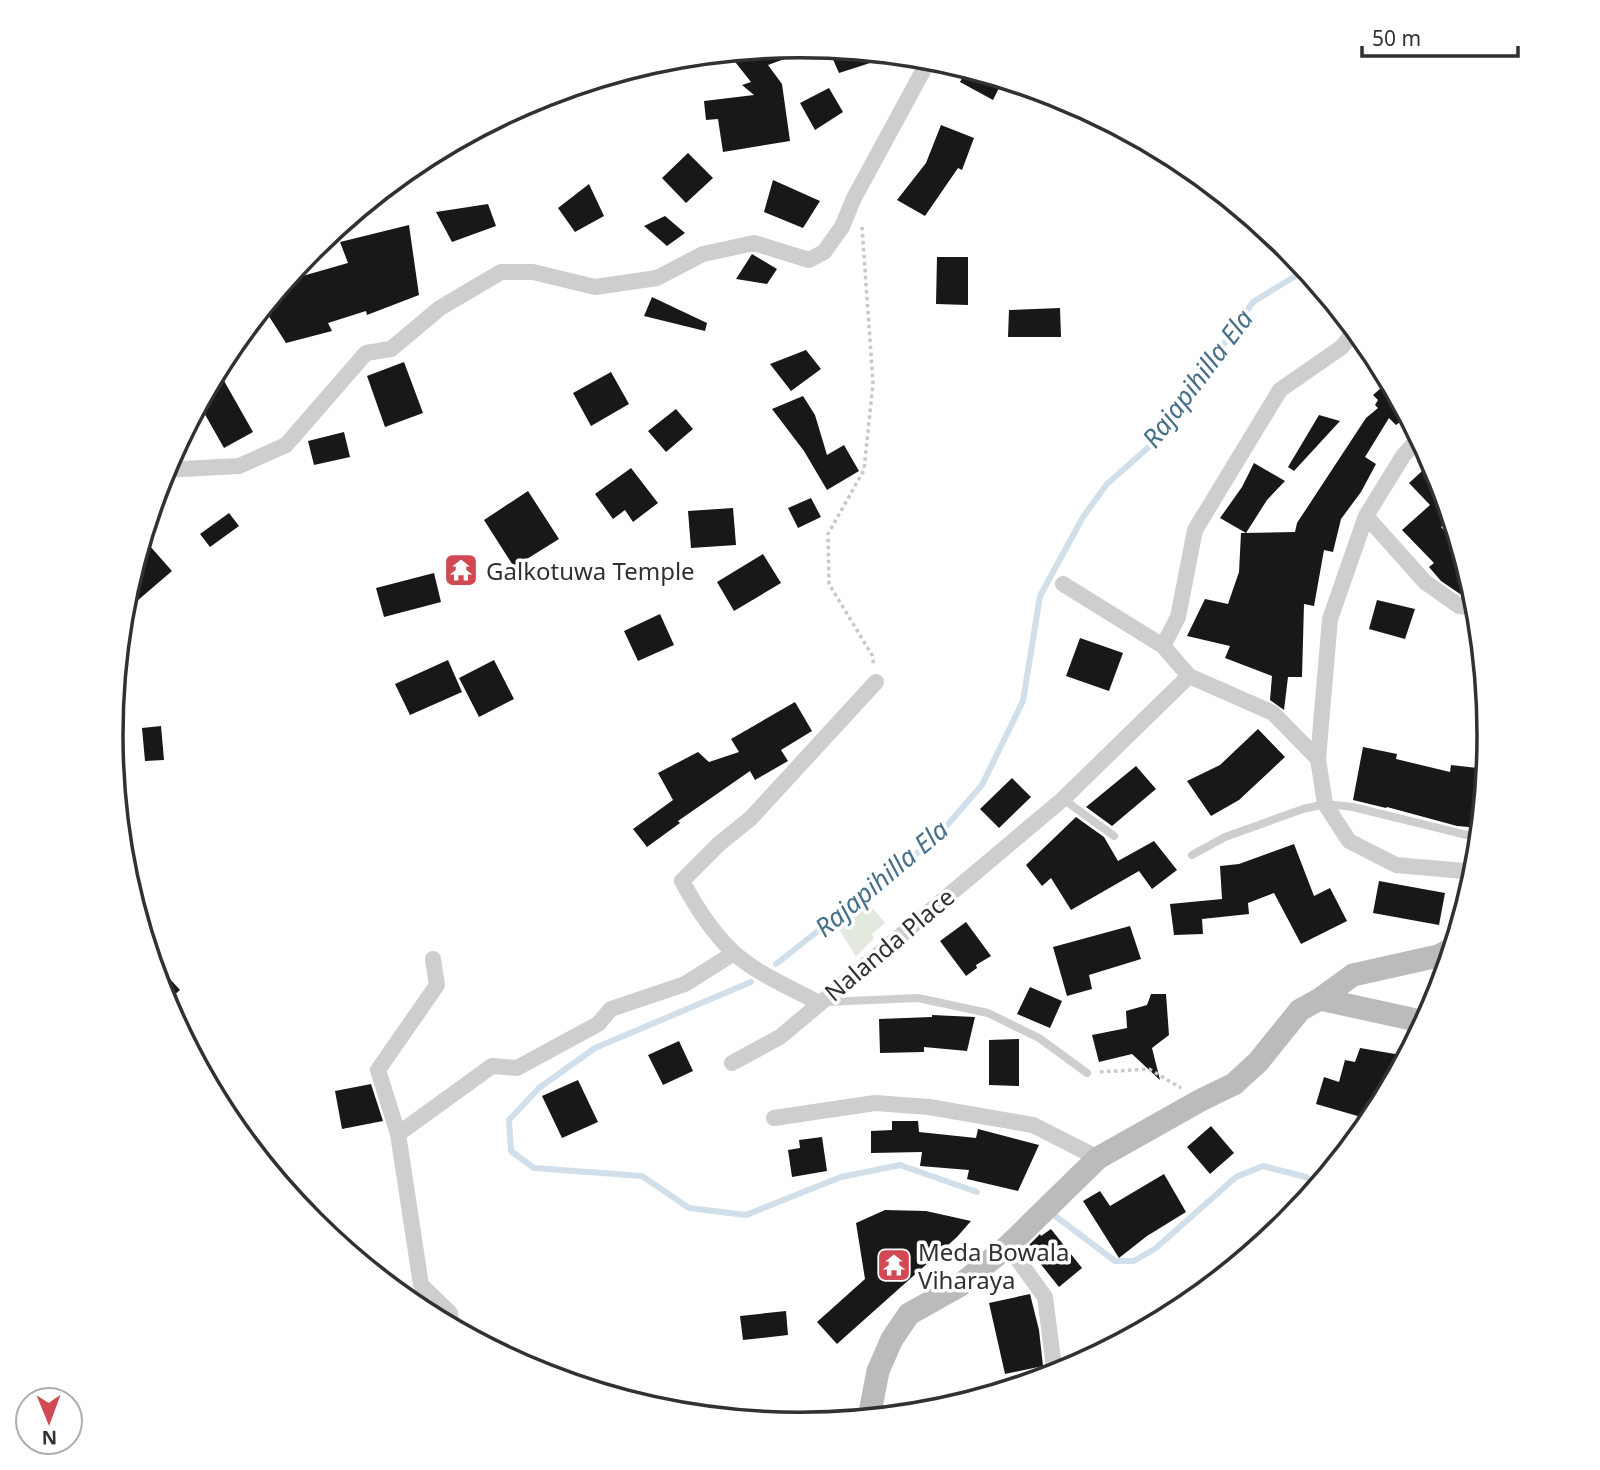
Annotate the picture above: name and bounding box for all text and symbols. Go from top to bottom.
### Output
scale bar [1362,14,1518,58]
text: 50 m [1372,24,1421,52]
water label: Rajapihilla Ela [1133,301,1261,455]
temple icon: Galkotuwa Temple [442,551,480,589]
place label: Galkotuwa Temple [486,554,695,587]
water label: Rajapihilla Ela [806,811,956,945]
street label: Nalanda Place [817,880,961,1008]
place label: Meda Bowala Viharaya [918,1235,1069,1296]
temple icon: Meda Bowala Viharaya [875,1246,913,1284]
north arrow [14,1386,84,1456]
text: N [41,1425,57,1451]

